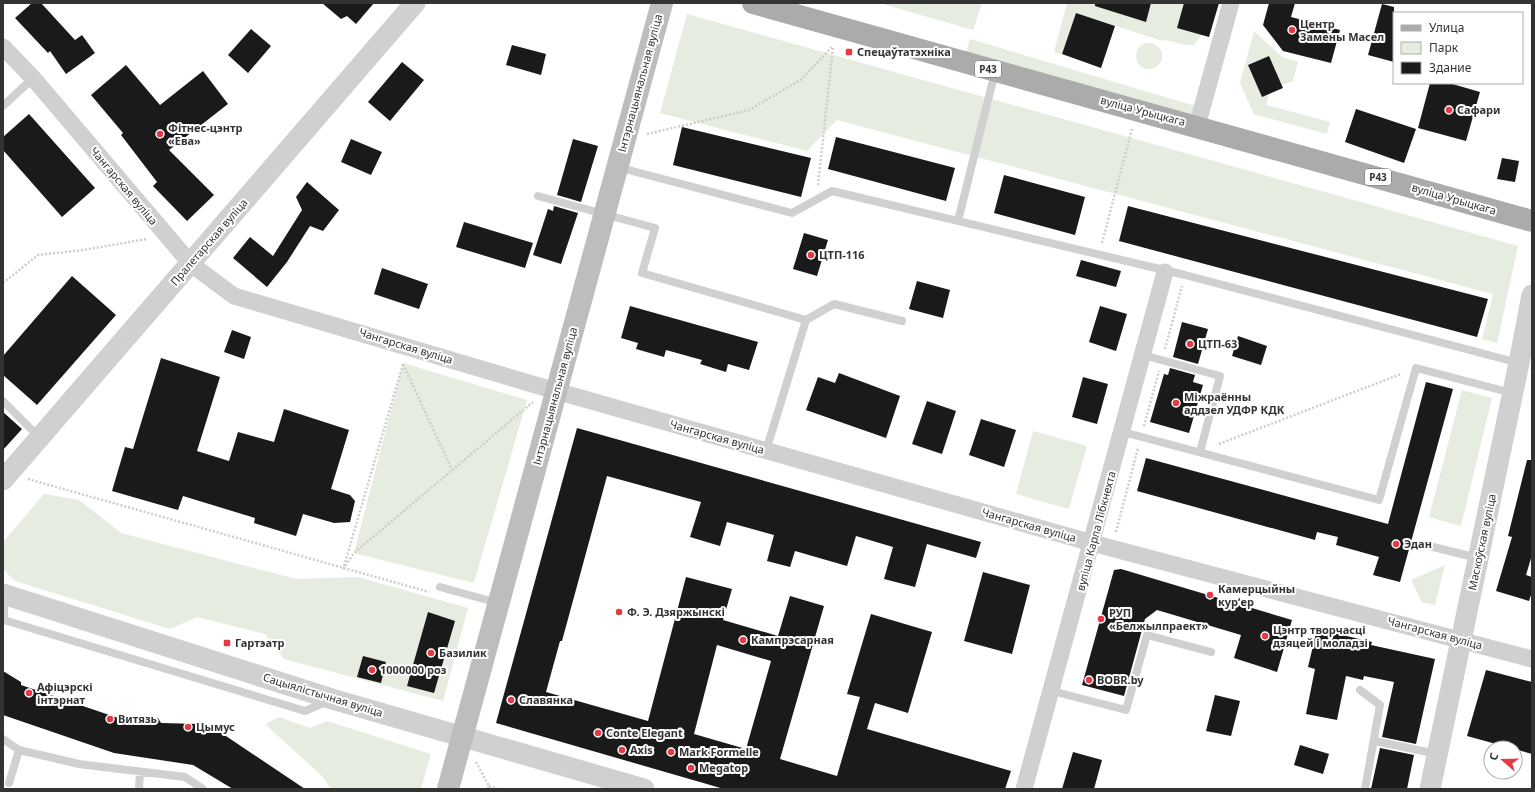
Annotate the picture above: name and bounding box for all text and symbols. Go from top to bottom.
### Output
street label: Інтэрнацыянальная вуліца [614,12,665,153]
legend [1393,12,1523,84]
place label: Центр Замены Масел [1300,16,1384,44]
text: Улица [1429,19,1464,36]
marker: Центр Замены Масел [1287,25,1297,35]
text: Парк [1429,39,1459,56]
place label: Спецаўтатэхніка [857,44,951,59]
marker: Спецаўтатэхніка [844,47,854,57]
text: Здание [1429,59,1472,76]
road number: Р43 [975,61,1001,77]
street label: вуліца Урыцкага [1099,92,1187,129]
place label: Сафари [1457,102,1501,117]
marker: Сафари [1444,105,1454,115]
place label: Фітнес-цэнтр «Ева» [168,120,242,148]
marker: Фітнес-цэнтр «Ева» [155,129,165,139]
street label: Чангарская вуліца [87,143,161,228]
road number: Р43 [1365,169,1391,185]
street label: вуліца Урыцкага [1410,179,1498,218]
street label: Пралетарская вуліца [167,195,251,288]
place label: ЦТП-116 [819,247,865,262]
marker: ЦТП-116 [806,250,816,260]
street label: Чангарская вуліца [357,324,455,367]
street label: Інтэрнацыянальная вуліца [529,325,580,466]
place label: ЦТП-63 [1198,336,1237,351]
marker: ЦТП-63 [1185,339,1195,349]
place label: Міжраённы аддзел УДФР КДК [1184,389,1285,417]
marker: Міжраённы аддзел УДФР КДК [1171,398,1181,408]
street label: Чангарская вуліца [668,416,766,457]
street label: вуліца Карла Лібкнехта [1072,469,1119,592]
street label: Маскоўская вуліца [1464,492,1499,592]
street label: Чангарская вуліца [980,504,1078,545]
place label: Эдан [1404,536,1432,551]
marker: Эдан [1391,539,1401,549]
place label: Камерцыйны курʼер [1218,581,1295,609]
marker: Камерцыйны курʼер [1205,590,1215,600]
place label: Ф. Э. Дзяржынскі [627,604,725,619]
place label: РУП «Белжылпраект» [1109,605,1208,633]
marker: Ф. Э. Дзяржынскі [614,607,624,617]
street label: Чангарская вуліца [1386,613,1484,652]
marker: РУП «Белжылпраект» [1096,614,1106,624]
place label: Цэнтр творчасці дзяцей і моладзі [1273,622,1368,650]
marker: Цэнтр творчасці дзяцей і моладзі [1260,631,1270,641]
place label: Кампрэсарная [751,632,834,647]
place label: Гартэатр [235,635,285,650]
marker: Кампрэсарная [738,635,748,645]
marker: Гартэатр [222,638,232,648]
place label: Базилик [439,645,487,660]
marker: Базилик [426,648,436,658]
place label: 1000000 роз [380,662,447,677]
marker: 1000000 роз [367,665,377,675]
street label: Сацыялістычная вуліца [261,669,385,720]
place label: BOBR.by [1097,672,1144,687]
marker: BOBR.by [1084,675,1094,685]
place label: Афіцэрскі інтэрнат [37,679,93,707]
marker: Афіцэрскі інтэрнат [24,688,34,698]
place label: Славянка [519,692,573,707]
marker: Славянка [506,695,516,705]
place label: Витязь [118,711,158,726]
marker: Витязь [105,714,115,724]
place label: Цымус [196,719,235,734]
marker: Цымус [183,722,193,732]
place label: Conte Elegant [606,725,683,740]
marker: Conte Elegant [593,728,603,738]
north arrow [1483,740,1523,780]
place label: Axis [630,742,653,757]
place label: Mark Formelle [679,744,759,759]
marker: Axis [617,745,627,755]
marker: Mark Formelle [666,747,676,757]
text: С [1485,751,1501,762]
place label: Megatop [699,760,748,775]
marker: Megatop [686,763,696,773]

